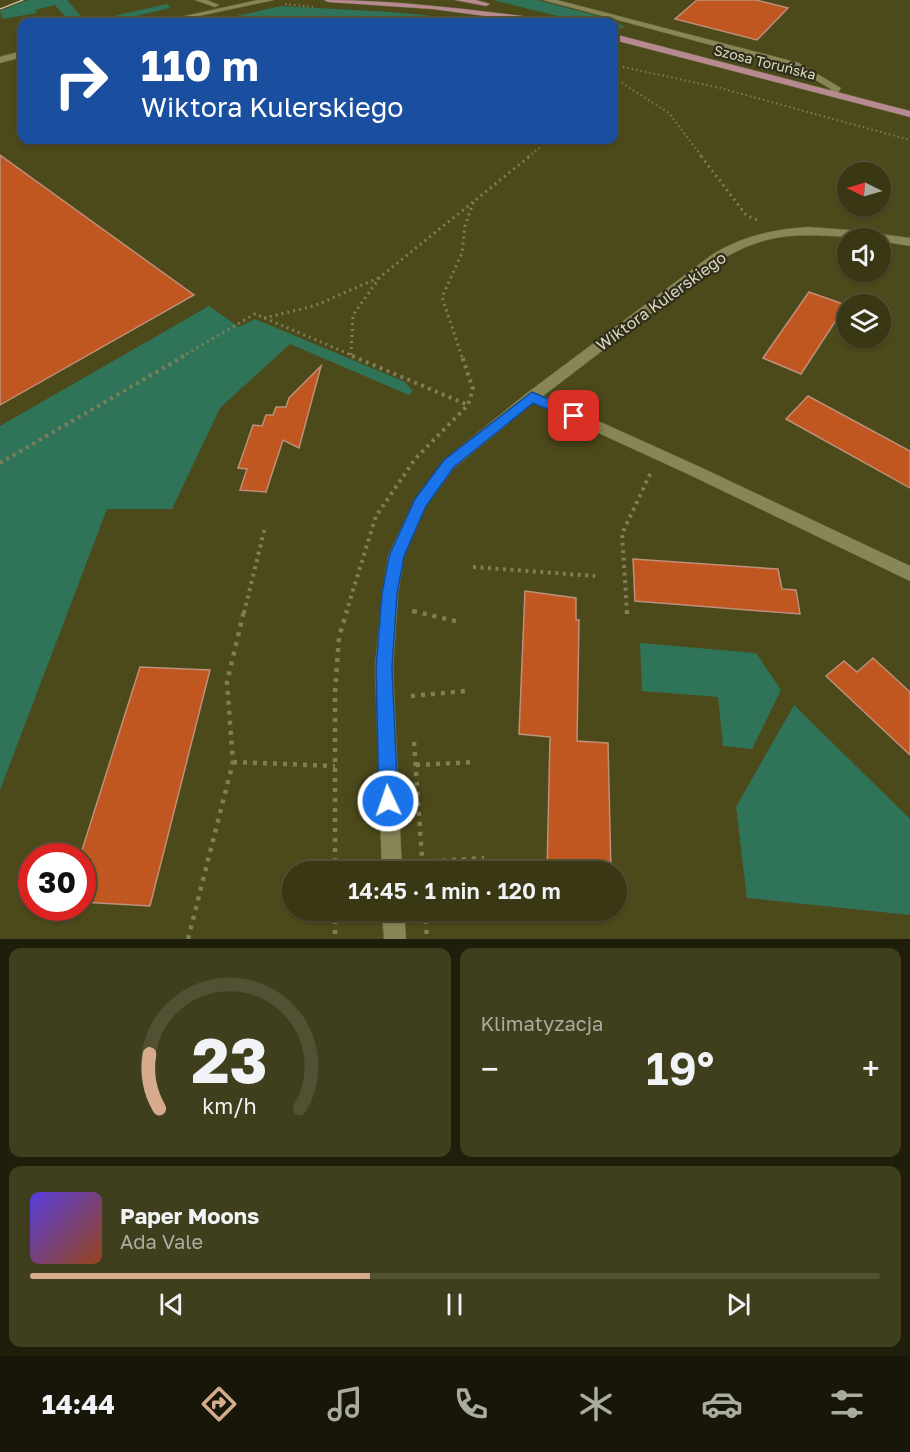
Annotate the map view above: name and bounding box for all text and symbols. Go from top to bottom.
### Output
text: 110 m [141,40,259,90]
street label: Szosa Toruńska [712,41,818,83]
icon: right [42,42,120,120]
text: Wiktora Kulerskiego [141,91,403,123]
north arrow [837,162,891,216]
map controls [837,162,891,348]
button: sound [837,228,891,282]
street label: Wiktora Kulerskiego [592,247,730,355]
button: layers [837,294,891,348]
pin [548,390,599,441]
icon: arrive [557,399,590,432]
position arrow [356,769,420,833]
speed limit sign: 30 [18,843,96,921]
text: 14:45 · 1 min · 120 m [348,877,561,904]
text: Klimatyzacja [481,1011,603,1035]
text: 23 [192,1022,268,1097]
text: 19° [646,1041,714,1095]
text: − [481,1049,499,1088]
text: + [862,1049,880,1088]
text: km/h [202,1094,257,1120]
text: Paper Moons [120,1202,259,1229]
text: Ada Vale [120,1229,203,1253]
icon: previous [155,1288,188,1321]
icon: pause [438,1288,471,1321]
icon: next [722,1288,755,1321]
icon: directions [198,1383,240,1425]
icon: music [324,1383,366,1425]
icon: phone [450,1383,492,1425]
icon: climate [575,1383,617,1425]
icon: car [701,1383,743,1425]
icon: filters [826,1383,868,1425]
text: 14:44 [42,1388,115,1420]

